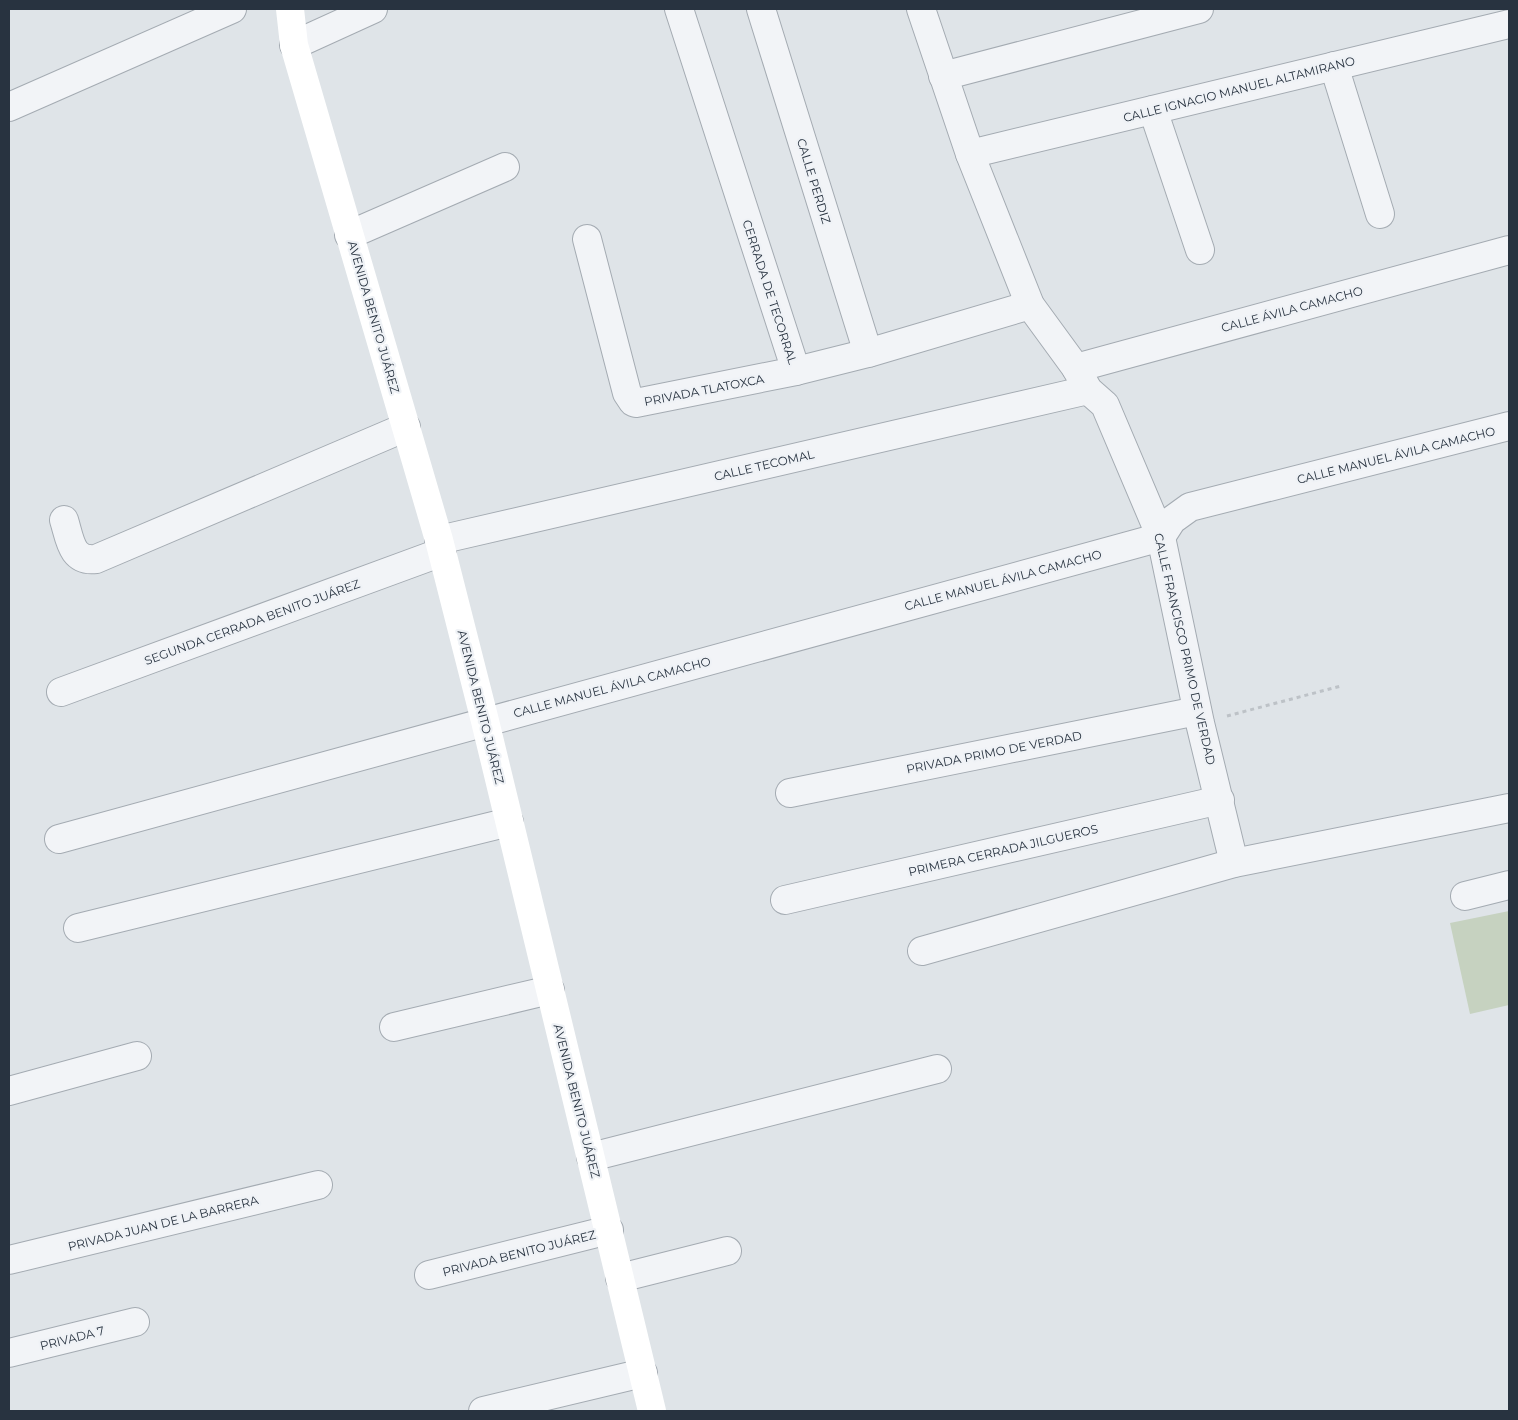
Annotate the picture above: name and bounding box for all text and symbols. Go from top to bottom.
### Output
street label: CALLE IGNACIO MANUEL ALTAMIRANO [1122,53,1356,125]
street label: CALLE PERDIZ [794,136,834,226]
street label: CERRADA DE TECORRAL [740,218,800,366]
street label: AVENIDA BENITO JUÁREZ [345,239,403,395]
street label: CALLE ÁVILA CAMACHO [1219,283,1365,335]
street label: PRIVADA TLATOXCA [643,371,766,409]
street label: CALLE MANUEL ÁVILA CAMACHO [1295,423,1497,487]
street label: CALLE TECOMAL [712,446,816,484]
street label: CALLE FRANCISCO PRIMO DE VERDAD [1151,532,1219,766]
street label: CALLE MANUEL ÁVILA CAMACHO [903,546,1103,614]
street label: SEGUNDA CERRADA BENITO JUÁREZ [142,576,362,668]
street label: AVENIDA BENITO JUÁREZ [455,628,507,786]
street label: CALLE MANUEL ÁVILA CAMACHO [512,653,712,721]
street label: PRIVADA PRIMO DE VERDAD [905,728,1083,776]
street label: PRIMERA CERRADA JILGUEROS [907,821,1099,879]
street label: AVENIDA BENITO JUÁREZ [551,1022,603,1180]
street label: PRIVADA JUAN DE LA BARRERA [66,1192,260,1254]
street label: PRIVADA BENITO JUÁREZ [441,1227,597,1279]
street label: PRIVADA 7 [38,1323,106,1353]

